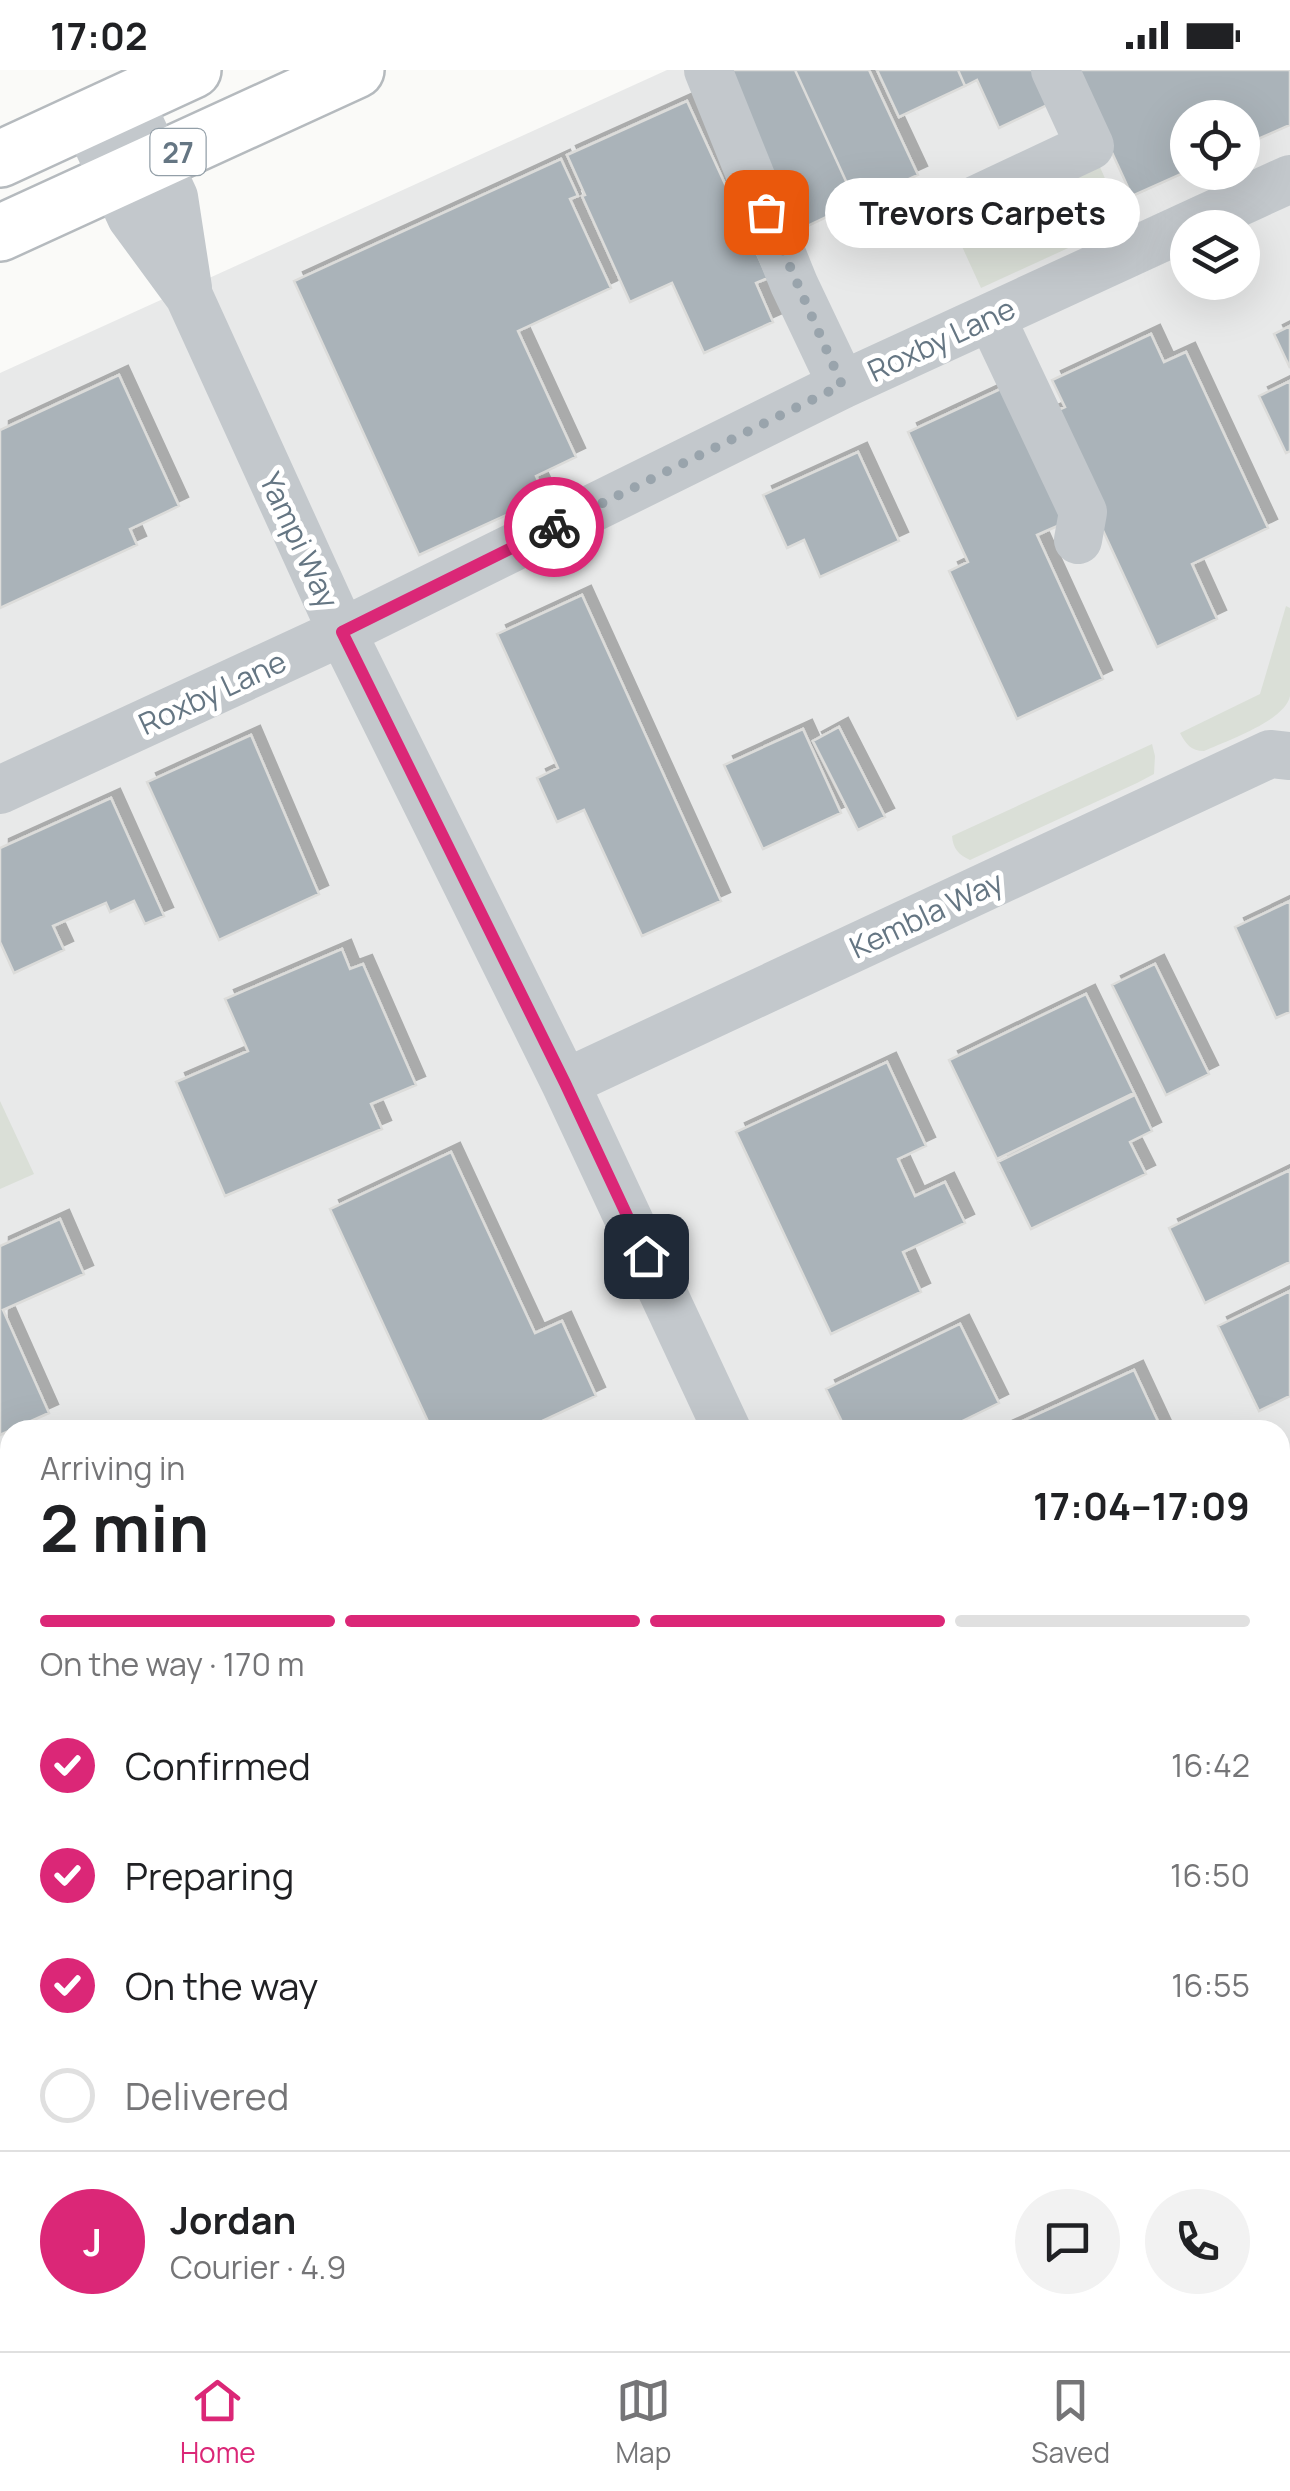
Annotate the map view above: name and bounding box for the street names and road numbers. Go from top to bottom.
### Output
road number: 27 [150,129,206,175]
street label: Roxby Lane [861,287,1021,391]
street label: Yampi Way [251,465,349,615]
street label: Roxby Lane [132,640,292,744]
street label: Kembla Way [843,861,1010,967]

